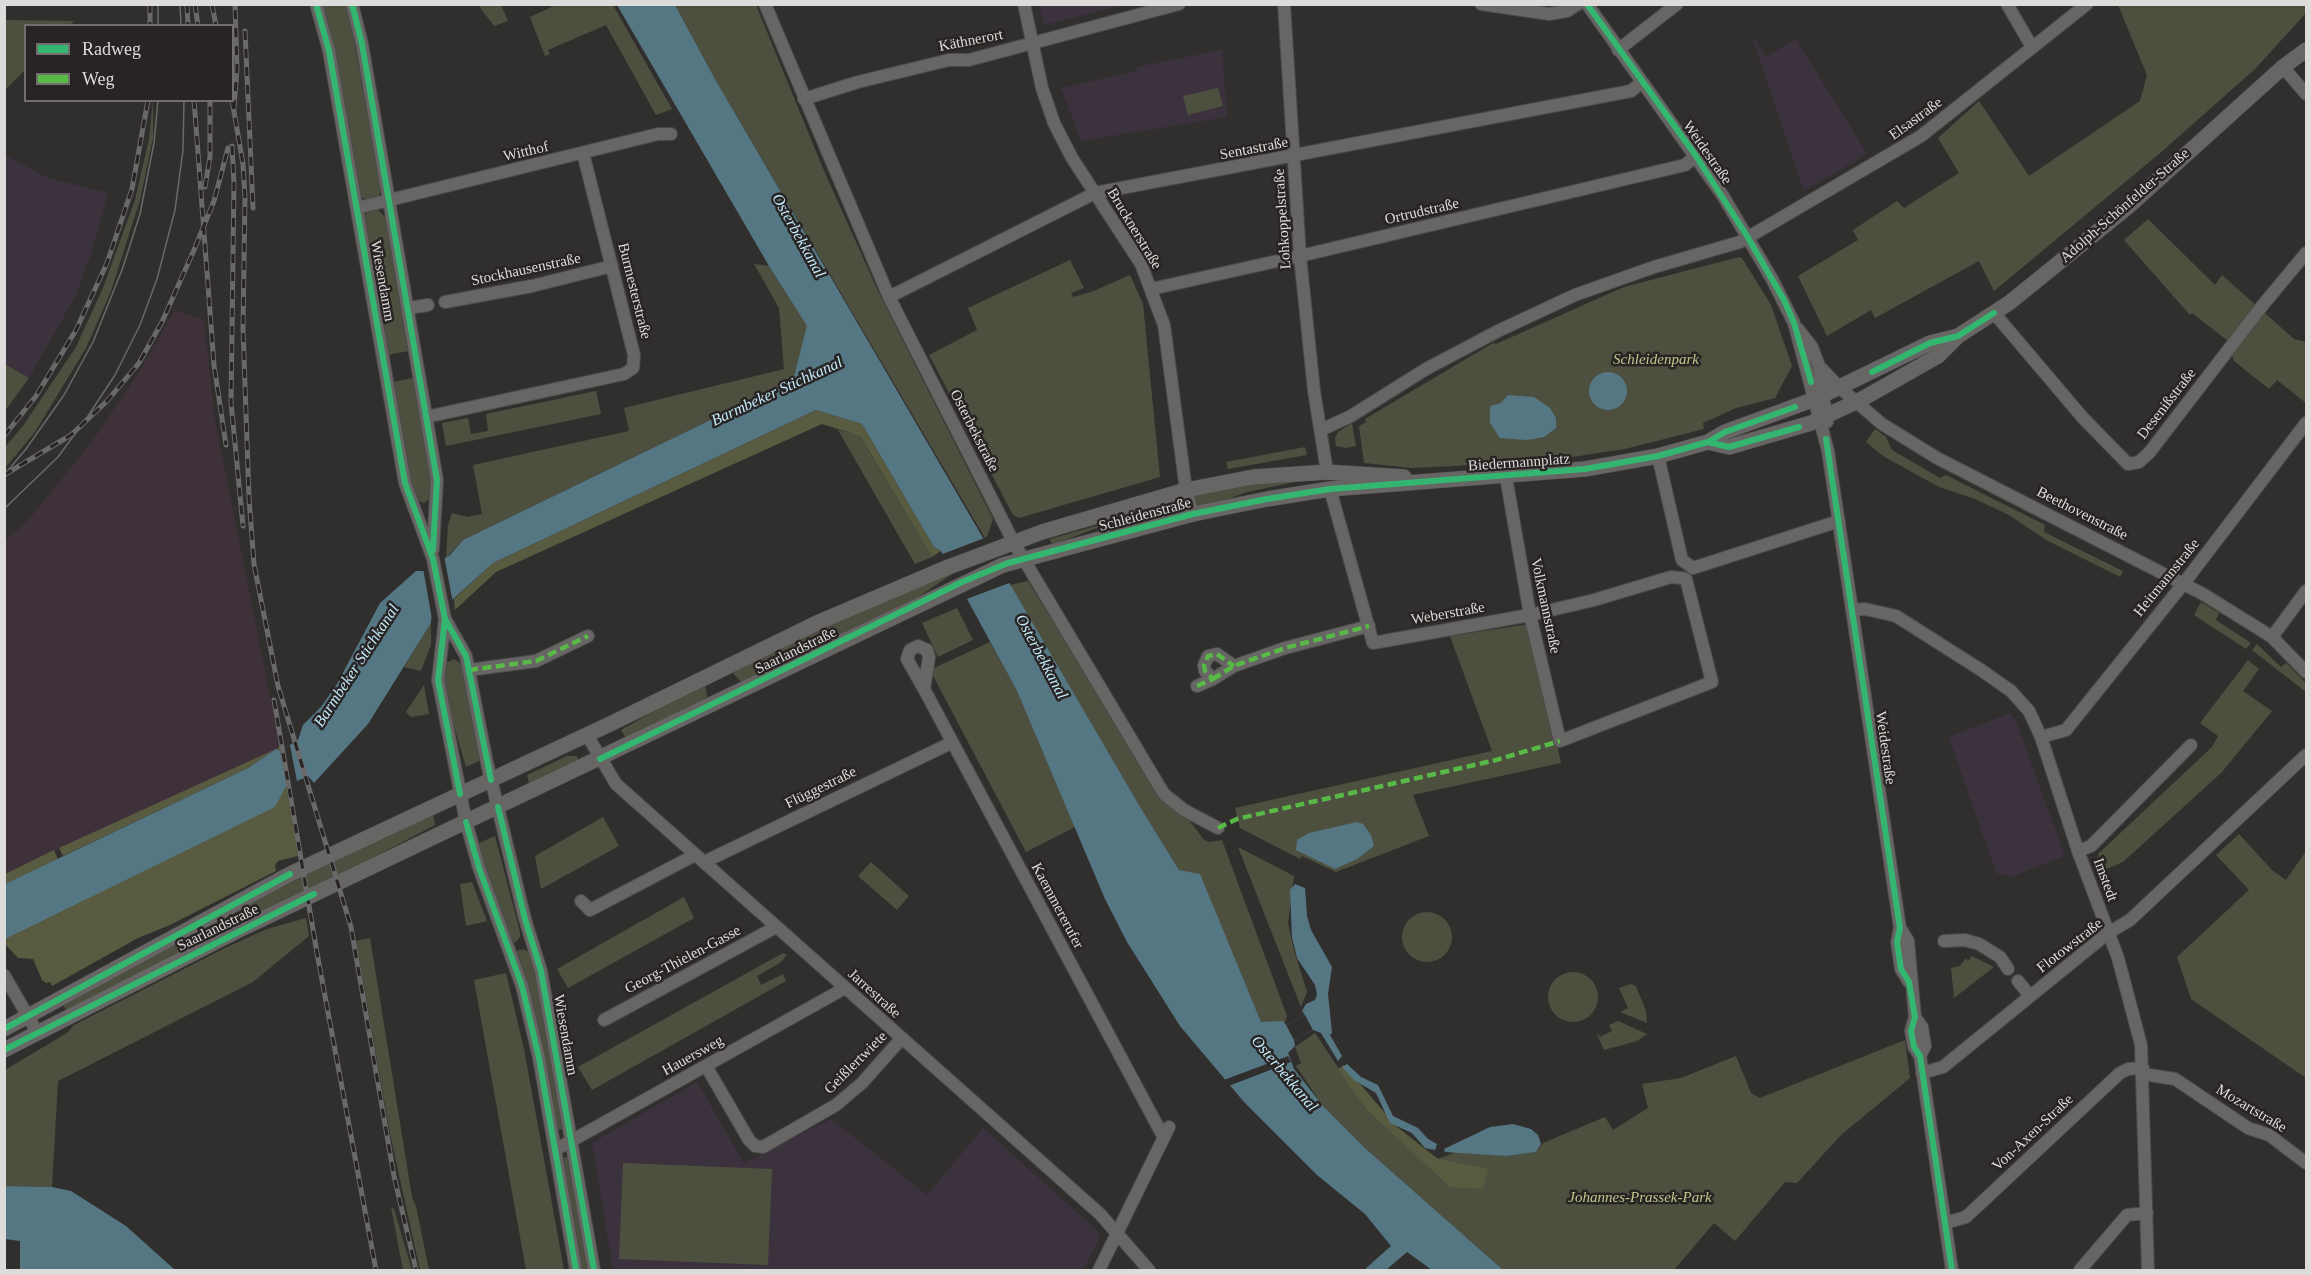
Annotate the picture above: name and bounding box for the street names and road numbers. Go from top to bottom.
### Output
street label: Käthnerort [937,26,1005,56]
street label: Elsastraße [1886,94,1946,144]
street label: Weidestraße [1678,118,1736,188]
street label: Sentastraße [1218,134,1290,164]
street label: Witthof [502,138,550,166]
street label: Adolph-Schönfelder-Straße [2057,145,2193,267]
street label: Lohkoppelstraße [1271,168,1295,270]
street label: Brucknerstraße [1103,185,1165,273]
street label: Ortrudstraße [1383,195,1461,229]
street label: Wiesendamm [366,239,398,323]
street label: Burmesterstraße [613,241,655,341]
street label: Stockhausenstraße [470,250,582,290]
street label: Desenißstraße [2134,365,2200,443]
street label: Osterbekstraße [946,387,1002,475]
street label: Biedermannplatz [1467,450,1571,476]
street label: Beethovenstraße [2033,483,2131,545]
street label: Schleidenstraße [1097,494,1193,536]
street label: Heitmannstraße [2130,535,2204,621]
street label: Volkmannstraße [1526,557,1564,655]
street label: Weberstraße [1410,599,1486,629]
street label: Saarlandstraße [752,624,840,678]
street label: Weidestraße [1871,710,1899,786]
street label: Flüggestraße [782,763,860,813]
street label: Imstedt [2089,856,2121,904]
street label: Kaemmererufer [1027,860,1087,952]
street label: Saarlandstraße [174,901,262,955]
street label: Flotowstraße [2034,915,2106,977]
street label: Georg-Thielen-Gasse [622,922,744,998]
street label: Jarrestraße [844,966,904,1022]
street label: Wiesendamm [549,993,581,1077]
street label: Geißlertwiete [821,1028,891,1098]
street label: Hauersweg [659,1032,727,1080]
street label: Mozartstraße [2212,1081,2290,1137]
street label: Von-Axen-Straße [1989,1091,2077,1175]

